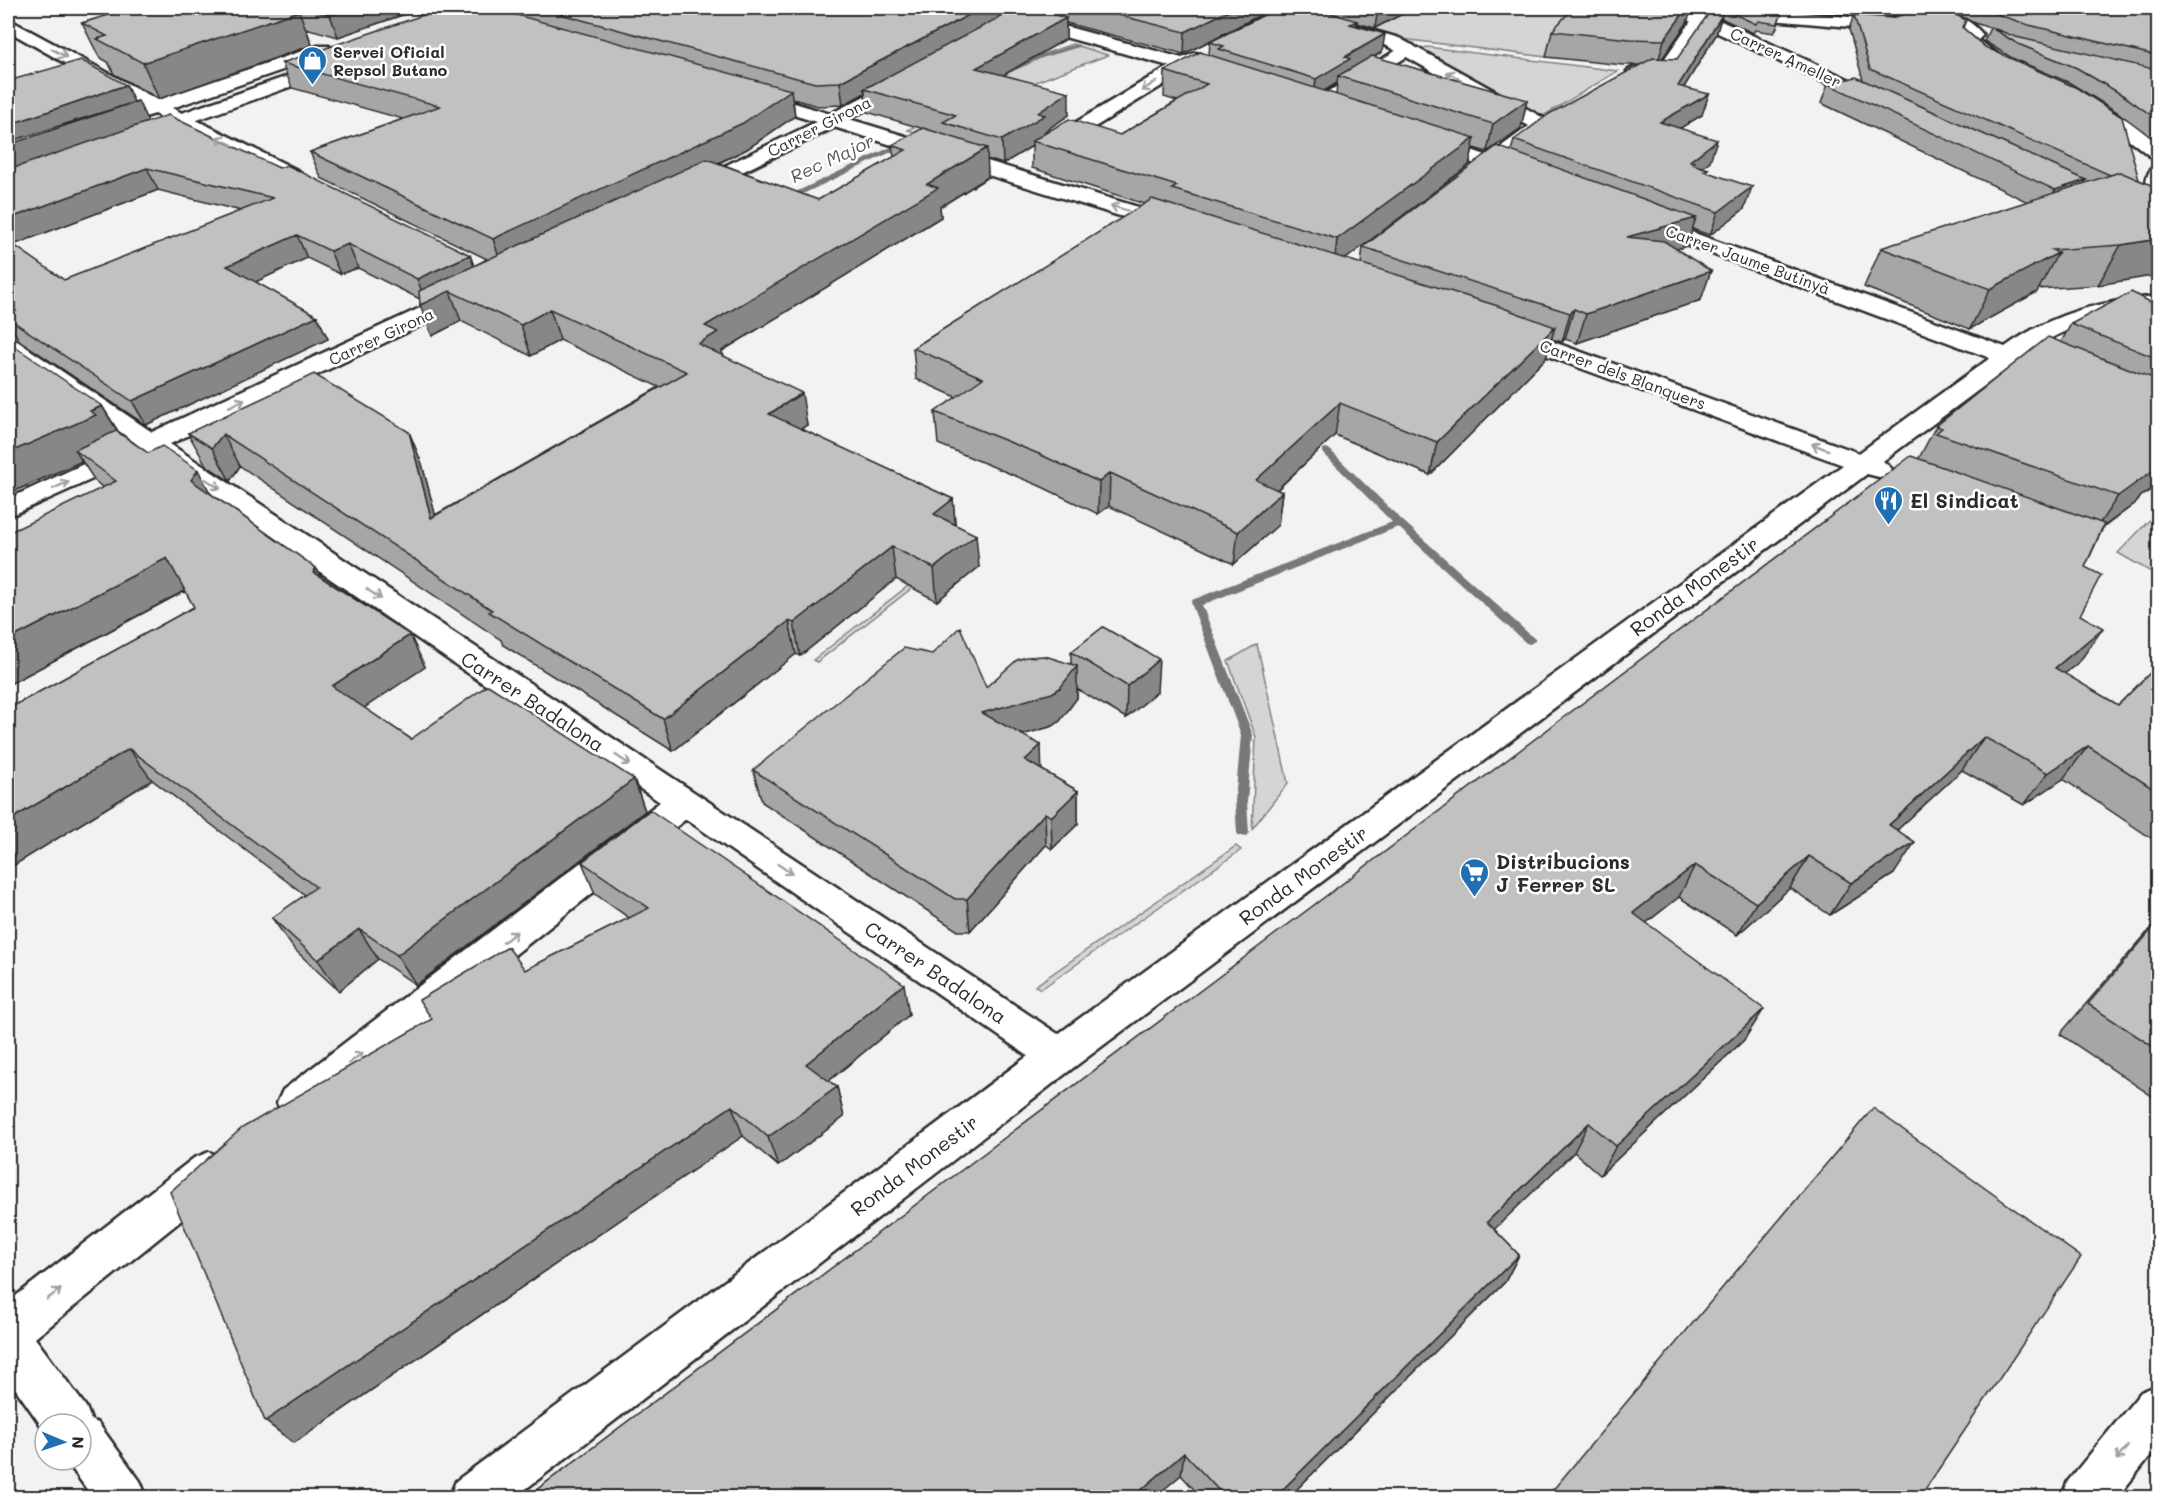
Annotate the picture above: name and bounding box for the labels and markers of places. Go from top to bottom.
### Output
place label: Servei Oficial Repsol Butano [333,41,448,80]
shop icon: Servei Oficial Repsol Butano [296,44,328,86]
restaurant icon: El Sindicat [1873,484,1905,526]
place label: El Sindicat [1910,487,2019,513]
place label: Distribucions J Ferrer SL [1496,848,1630,897]
supermarket icon: Distribucions J Ferrer SL [1459,856,1491,898]

